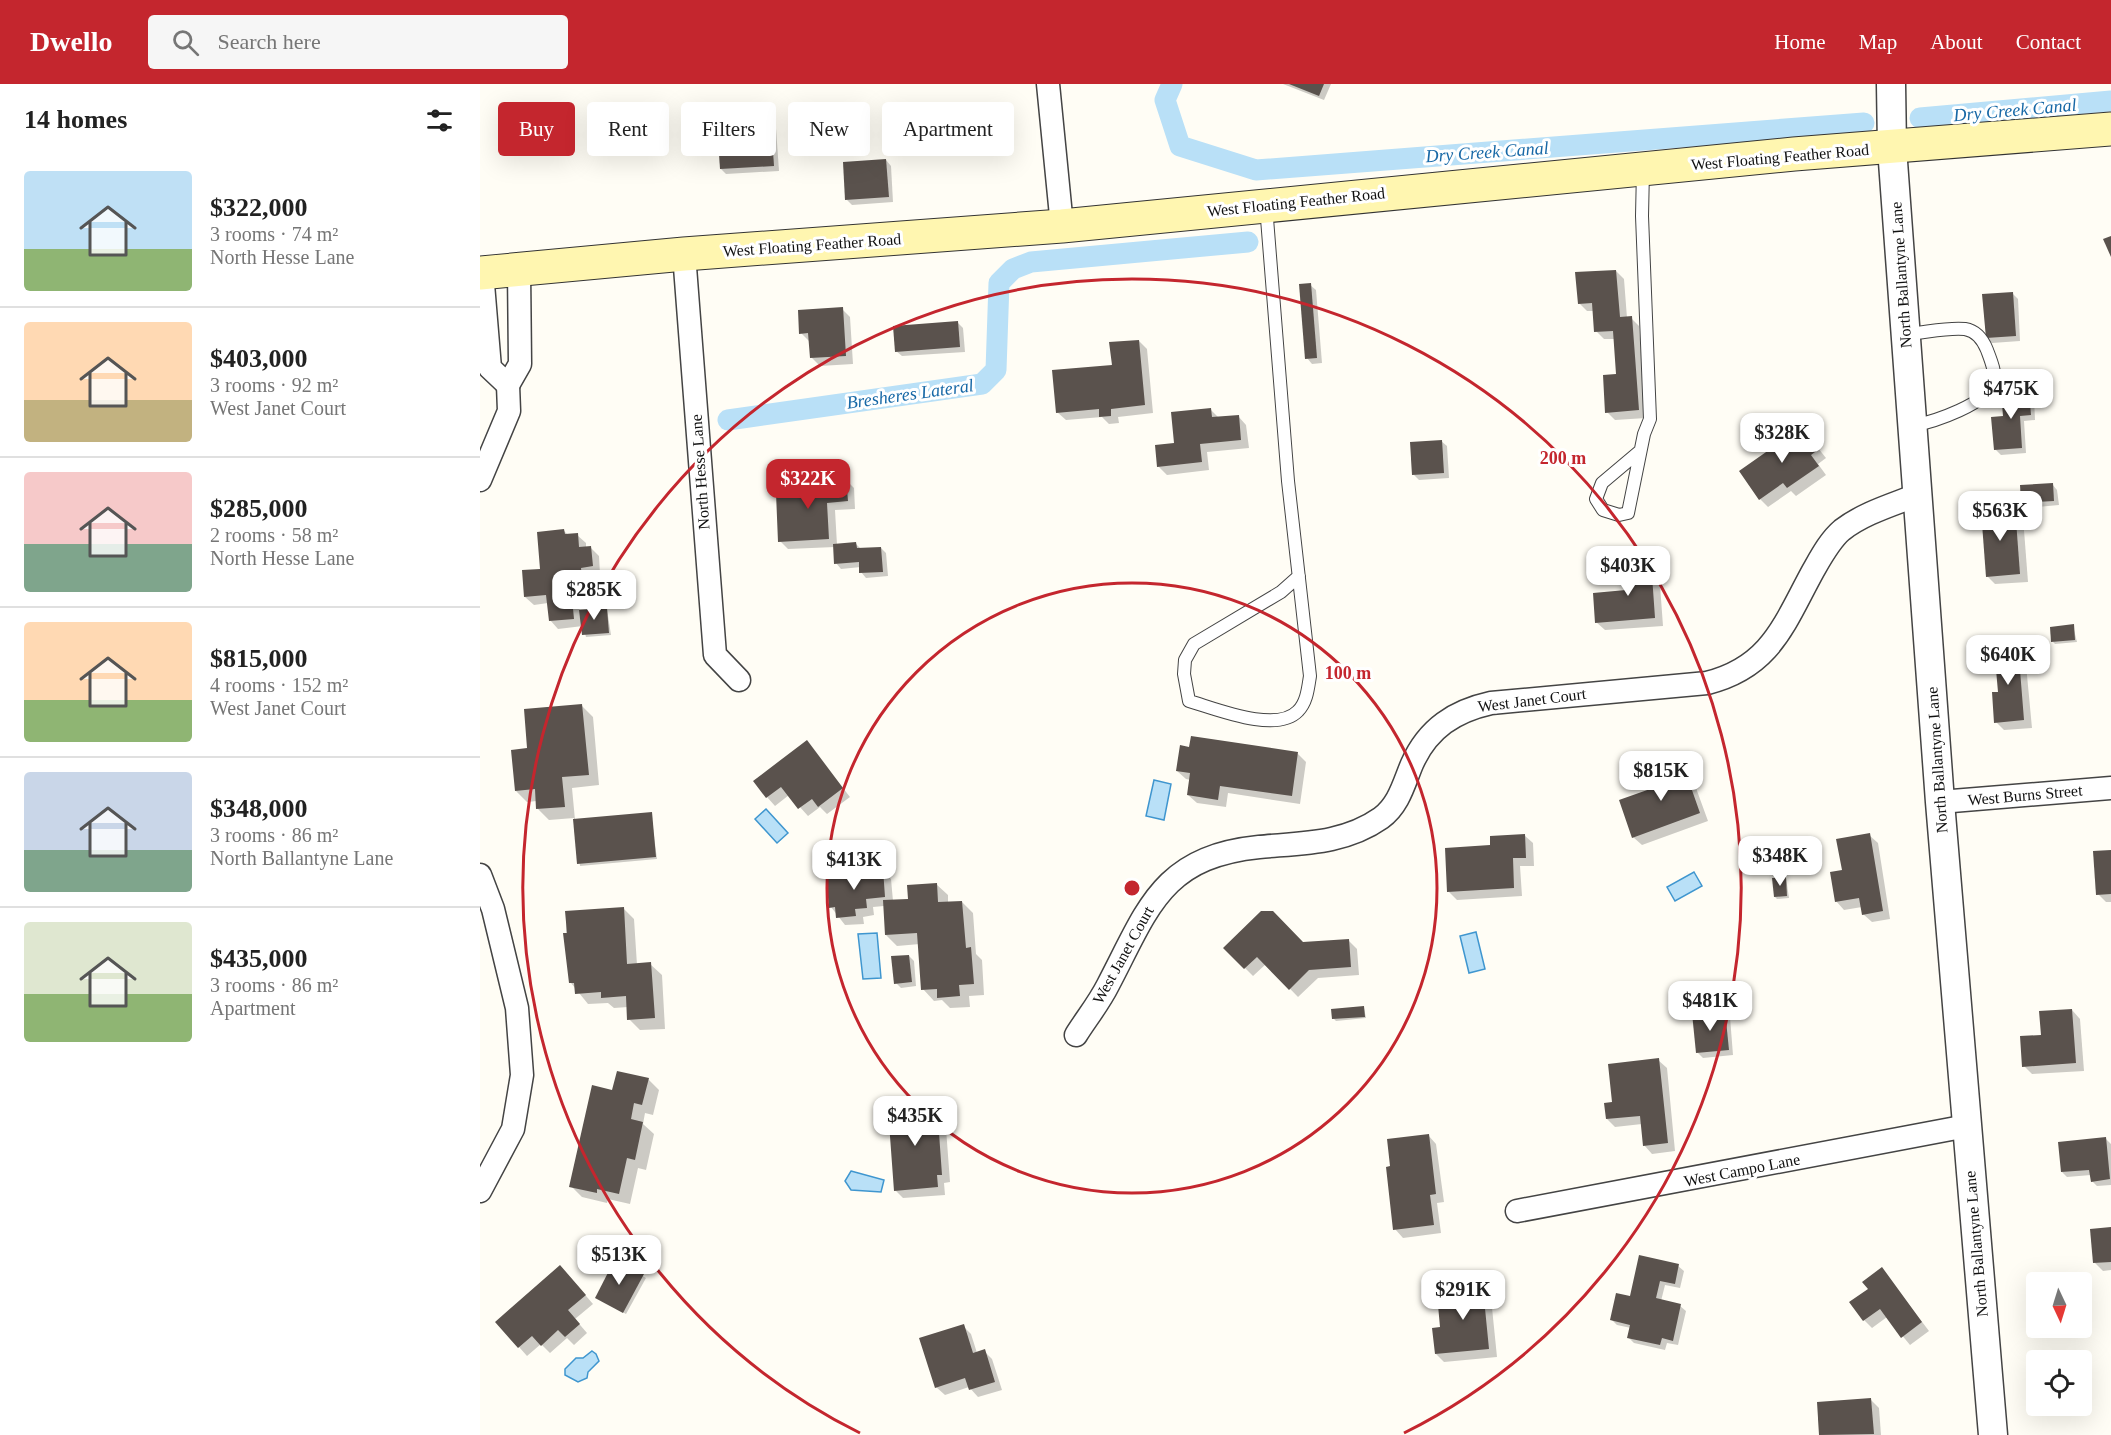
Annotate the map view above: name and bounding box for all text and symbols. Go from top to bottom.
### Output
search box [148,15,568,69]
text: Dwello [30,26,112,57]
icon: search [169,26,202,59]
text: Search here [217,29,321,54]
text: Home [1774,30,1826,54]
text: Map [1859,30,1897,54]
text: About [1930,30,1983,54]
text: Contact [2016,30,2081,54]
water label: Dry Creek Canal [1952,95,2077,125]
chip: Buy [498,102,575,156]
chip: Rent [587,102,669,156]
chip: Filters [681,102,776,156]
chip: New [788,102,870,156]
chip: Apartment [882,102,1014,156]
icon: filters [423,104,456,137]
text: 14 homes [24,105,127,134]
water label: Dry Creek Canal [1424,138,1549,166]
street label: West Floating Feather Road [1690,141,1870,174]
street label: West Floating Feather Road [1206,184,1386,221]
text: $322,000 [210,193,308,222]
icon: home [72,195,144,267]
street label: North Ballantyne Lane [1887,201,1916,349]
text: 3 rooms · 74 m² [210,223,338,245]
street label: West Floating Feather Road [722,230,902,261]
text: North Hesse Lane [210,246,354,268]
text: $403,000 [210,344,308,373]
icon: home [72,346,144,418]
pin: $475K [1969,369,2053,420]
text: 3 rooms · 92 m² [210,374,338,396]
water label: Bresheres Lateral [845,375,975,413]
text: $475K [1983,377,2039,399]
text: West Janet Court [210,397,346,419]
pin: $328K [1740,413,1824,464]
street label: North Hesse Lane [687,414,713,530]
text: $328K [1754,421,1810,443]
text: 200 m [1540,448,1586,468]
pin: $322K [766,459,850,510]
text: $322K [780,467,836,489]
pin: $563K [1958,491,2042,542]
text: $285,000 [210,494,308,523]
icon: home [72,496,144,568]
text: $563K [1972,499,2028,521]
text: 2 rooms · 58 m² [210,524,338,546]
pin: $403K [1586,546,1670,597]
text: North Hesse Lane [210,547,354,569]
text: $403K [1600,554,1656,576]
pin: $285K [552,570,636,621]
text: $285K [566,578,622,600]
pin: $640K [1966,635,2050,686]
text: $640K [1980,643,2036,665]
text: $815,000 [210,644,308,673]
icon: home [72,646,144,718]
text: 100 m [1325,663,1371,683]
text: 4 rooms · 152 m² [210,674,348,696]
street label: West Janet Court [1477,685,1588,715]
street label: North Ballantyne Lane [1923,686,1952,834]
text: West Janet Court [210,697,346,719]
pin: $815K [1619,751,1703,802]
text: $815K [1633,759,1689,781]
street label: West Burns Street [1967,781,2084,808]
text: $348,000 [210,794,308,823]
icon: home [72,796,144,868]
text: 3 rooms · 86 m² [210,824,338,846]
pin: $348K [1738,836,1822,887]
pin: $413K [812,840,896,891]
text: $348K [1752,844,1808,866]
text: North Ballantyne Lane [210,847,393,869]
text: $413K [826,848,882,870]
centre of rings [1122,878,1142,898]
street label: West Janet Court [1089,903,1157,1007]
text: $435,000 [210,944,308,973]
icon: home [72,946,144,1018]
text: 3 rooms · 86 m² [210,974,338,996]
pin: $481K [1668,981,1752,1032]
text: $481K [1682,989,1738,1011]
text: Apartment [210,997,296,1019]
pin: $435K [873,1096,957,1147]
text: $435K [887,1104,943,1126]
street label: West Campo Lane [1683,1150,1802,1191]
street label: North Ballantyne Lane [1961,1170,1992,1318]
pin: $513K [577,1235,661,1286]
text: $513K [591,1243,647,1265]
pin: $291K [1421,1270,1505,1321]
north arrow [2026,1272,2092,1338]
map controls [2026,1272,2092,1416]
text: $291K [1435,1278,1491,1300]
button: locate [2026,1350,2092,1416]

